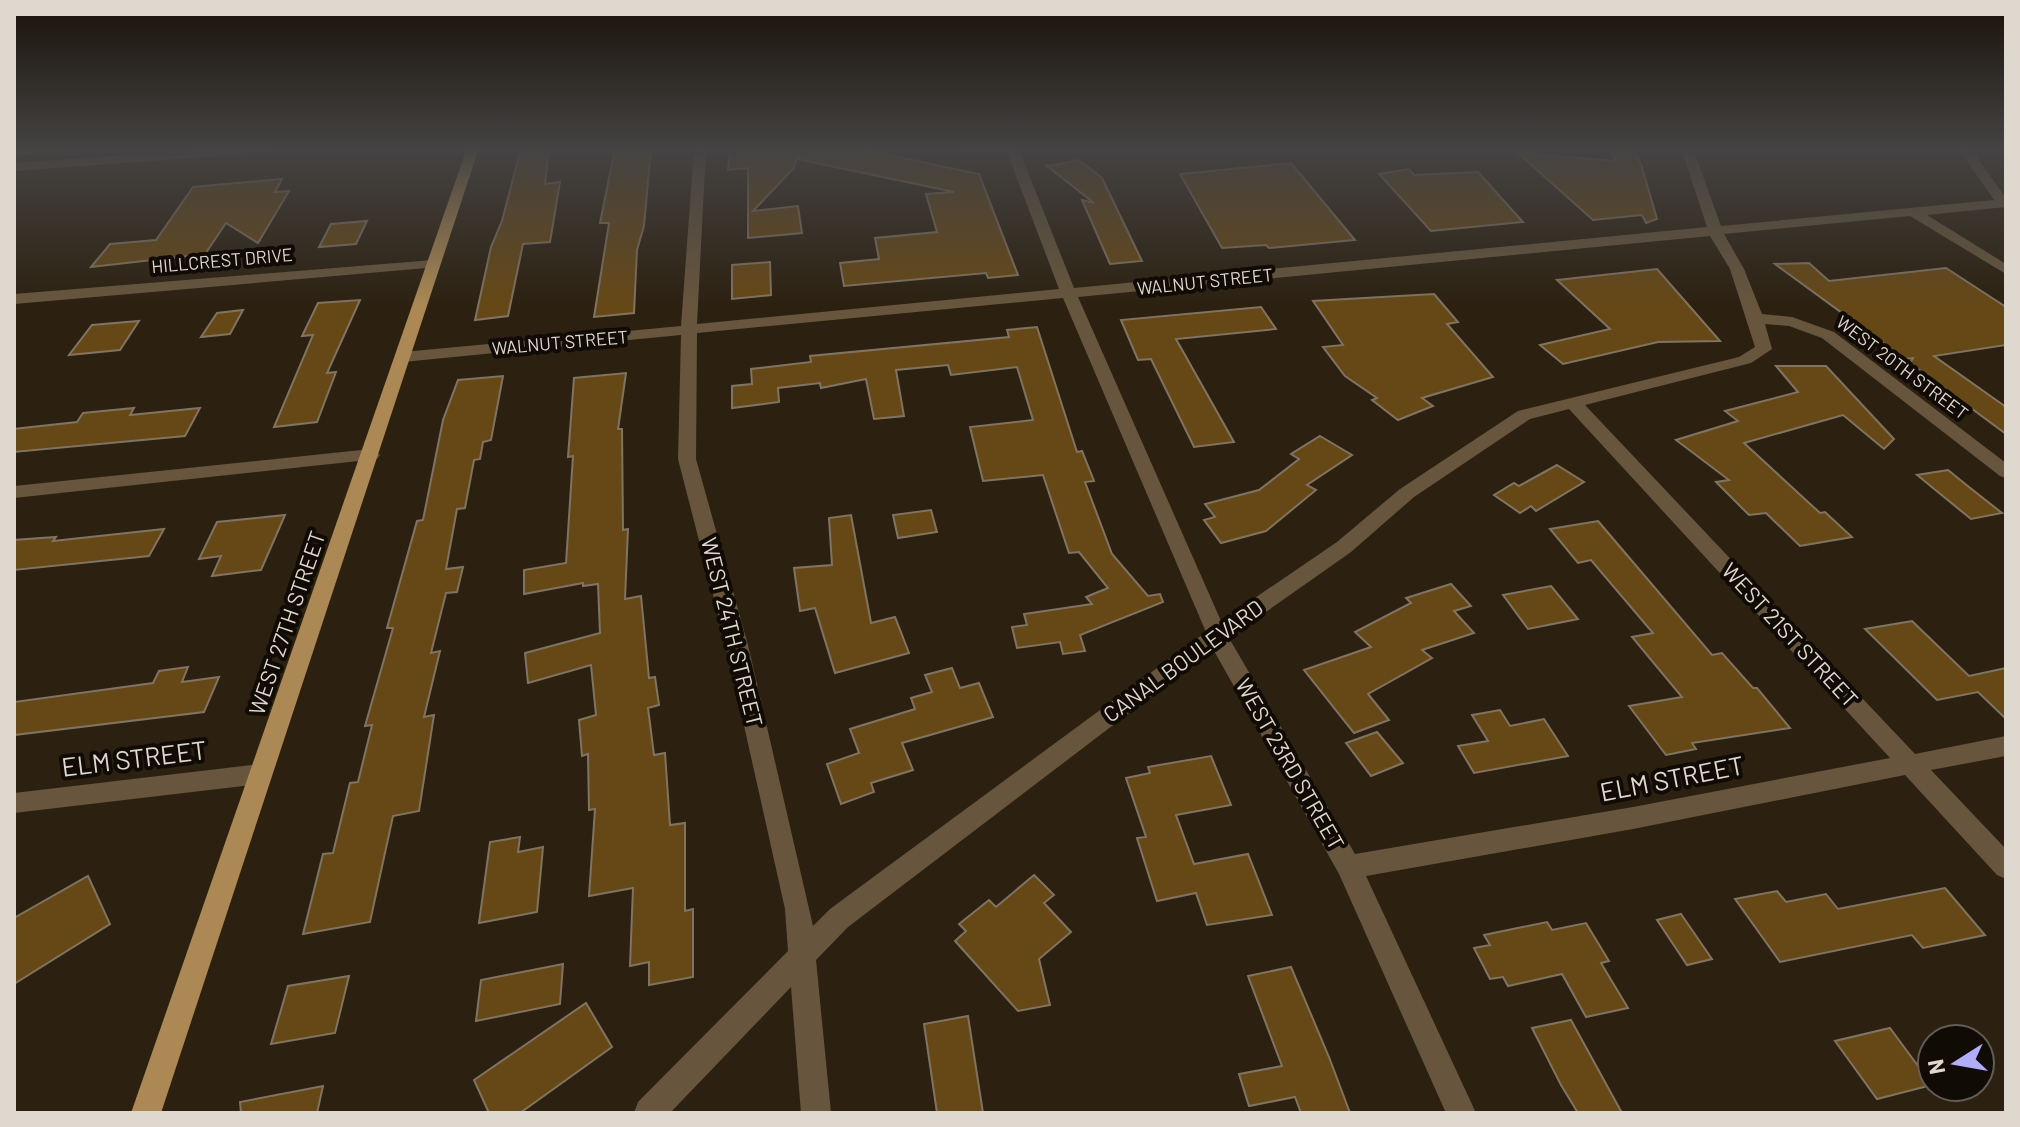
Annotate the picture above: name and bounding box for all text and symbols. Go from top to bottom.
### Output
street label: HILLCREST DRIVE [150,243,293,277]
street label: WALNUT STREET [1136,263,1274,299]
street label: WEST 20TH STREET [1832,310,1973,424]
street label: WALNUT STREET [491,325,629,359]
street label: WEST 27TH STREET [242,527,330,718]
street label: WEST 24TH STREET [697,534,769,729]
street label: WEST 21ST STREET [1717,557,1864,712]
street label: CANAL BOULEVARD [1098,594,1267,727]
street label: WEST 23RD STREET [1231,673,1351,854]
street label: ELM STREET [60,733,208,782]
street label: ELM STREET [1597,748,1746,807]
north arrow [1916,1023,1996,1103]
text: N [1921,1057,1950,1077]

